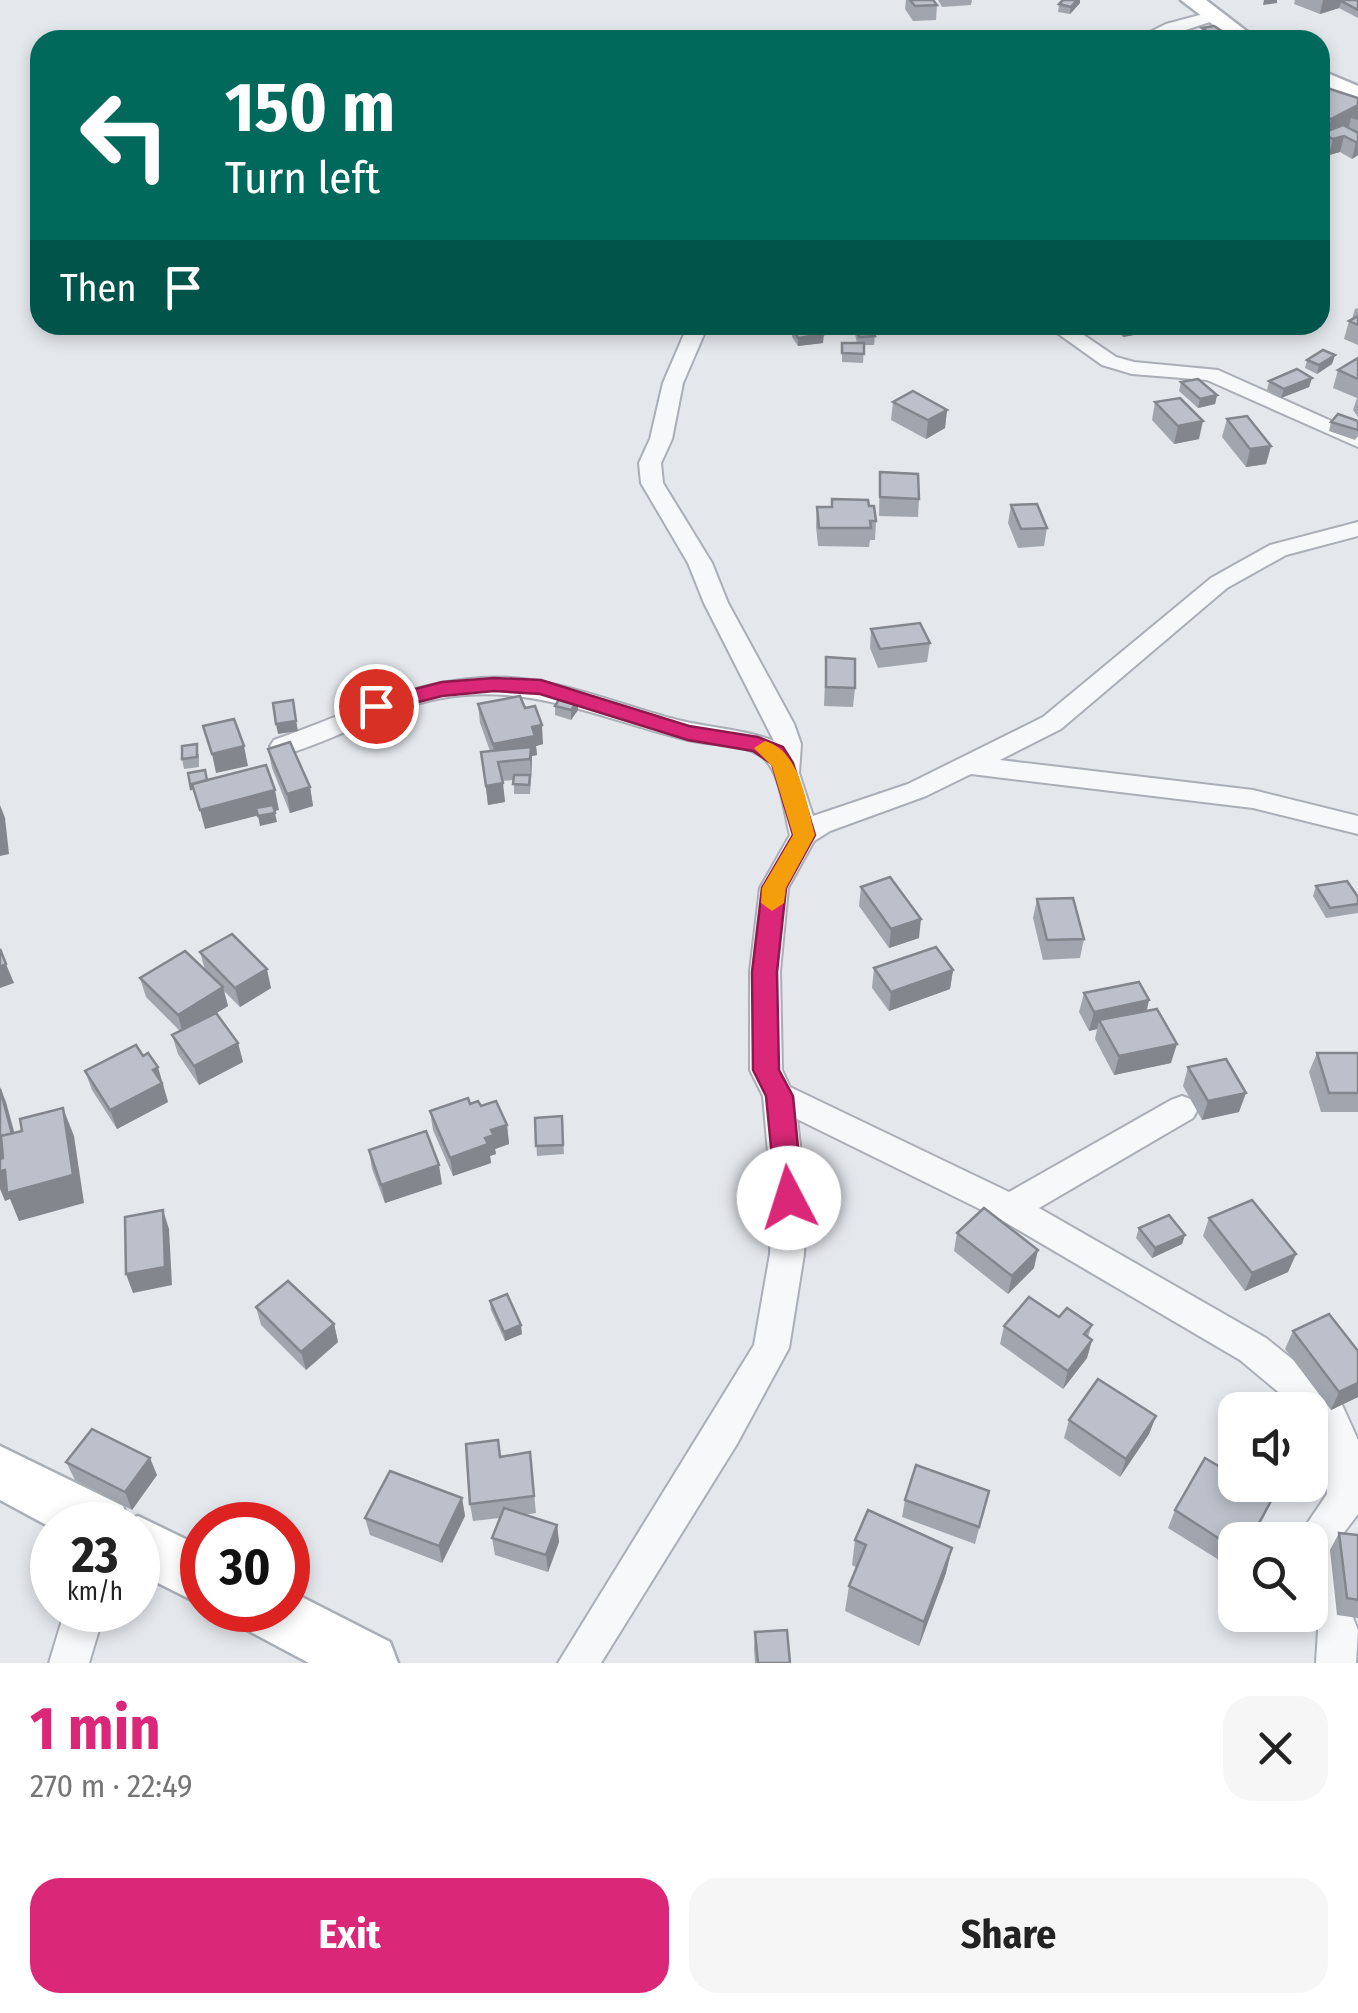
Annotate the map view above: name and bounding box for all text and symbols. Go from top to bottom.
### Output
text: 150 m [225,66,395,150]
icon: left [60,70,190,200]
text: Turn left [225,151,380,205]
icon: arrive [156,260,211,315]
text: Then [60,265,136,311]
pin [334,664,419,749]
icon: arrive [349,679,404,734]
position arrow [737,1146,841,1250]
map controls [1218,1392,1328,1632]
button: sound [1218,1392,1328,1502]
speed limit sign: 30 [180,1502,310,1632]
button: search [1218,1522,1328,1632]
text: 23 [72,1525,118,1585]
text: km/h [67,1577,123,1607]
text: 1 min [30,1693,161,1765]
button: close [1223,1696,1328,1801]
text: 270 m · 22:49 [30,1767,192,1805]
button: Exit [30,1878,669,1993]
button: Share [689,1878,1328,1993]

